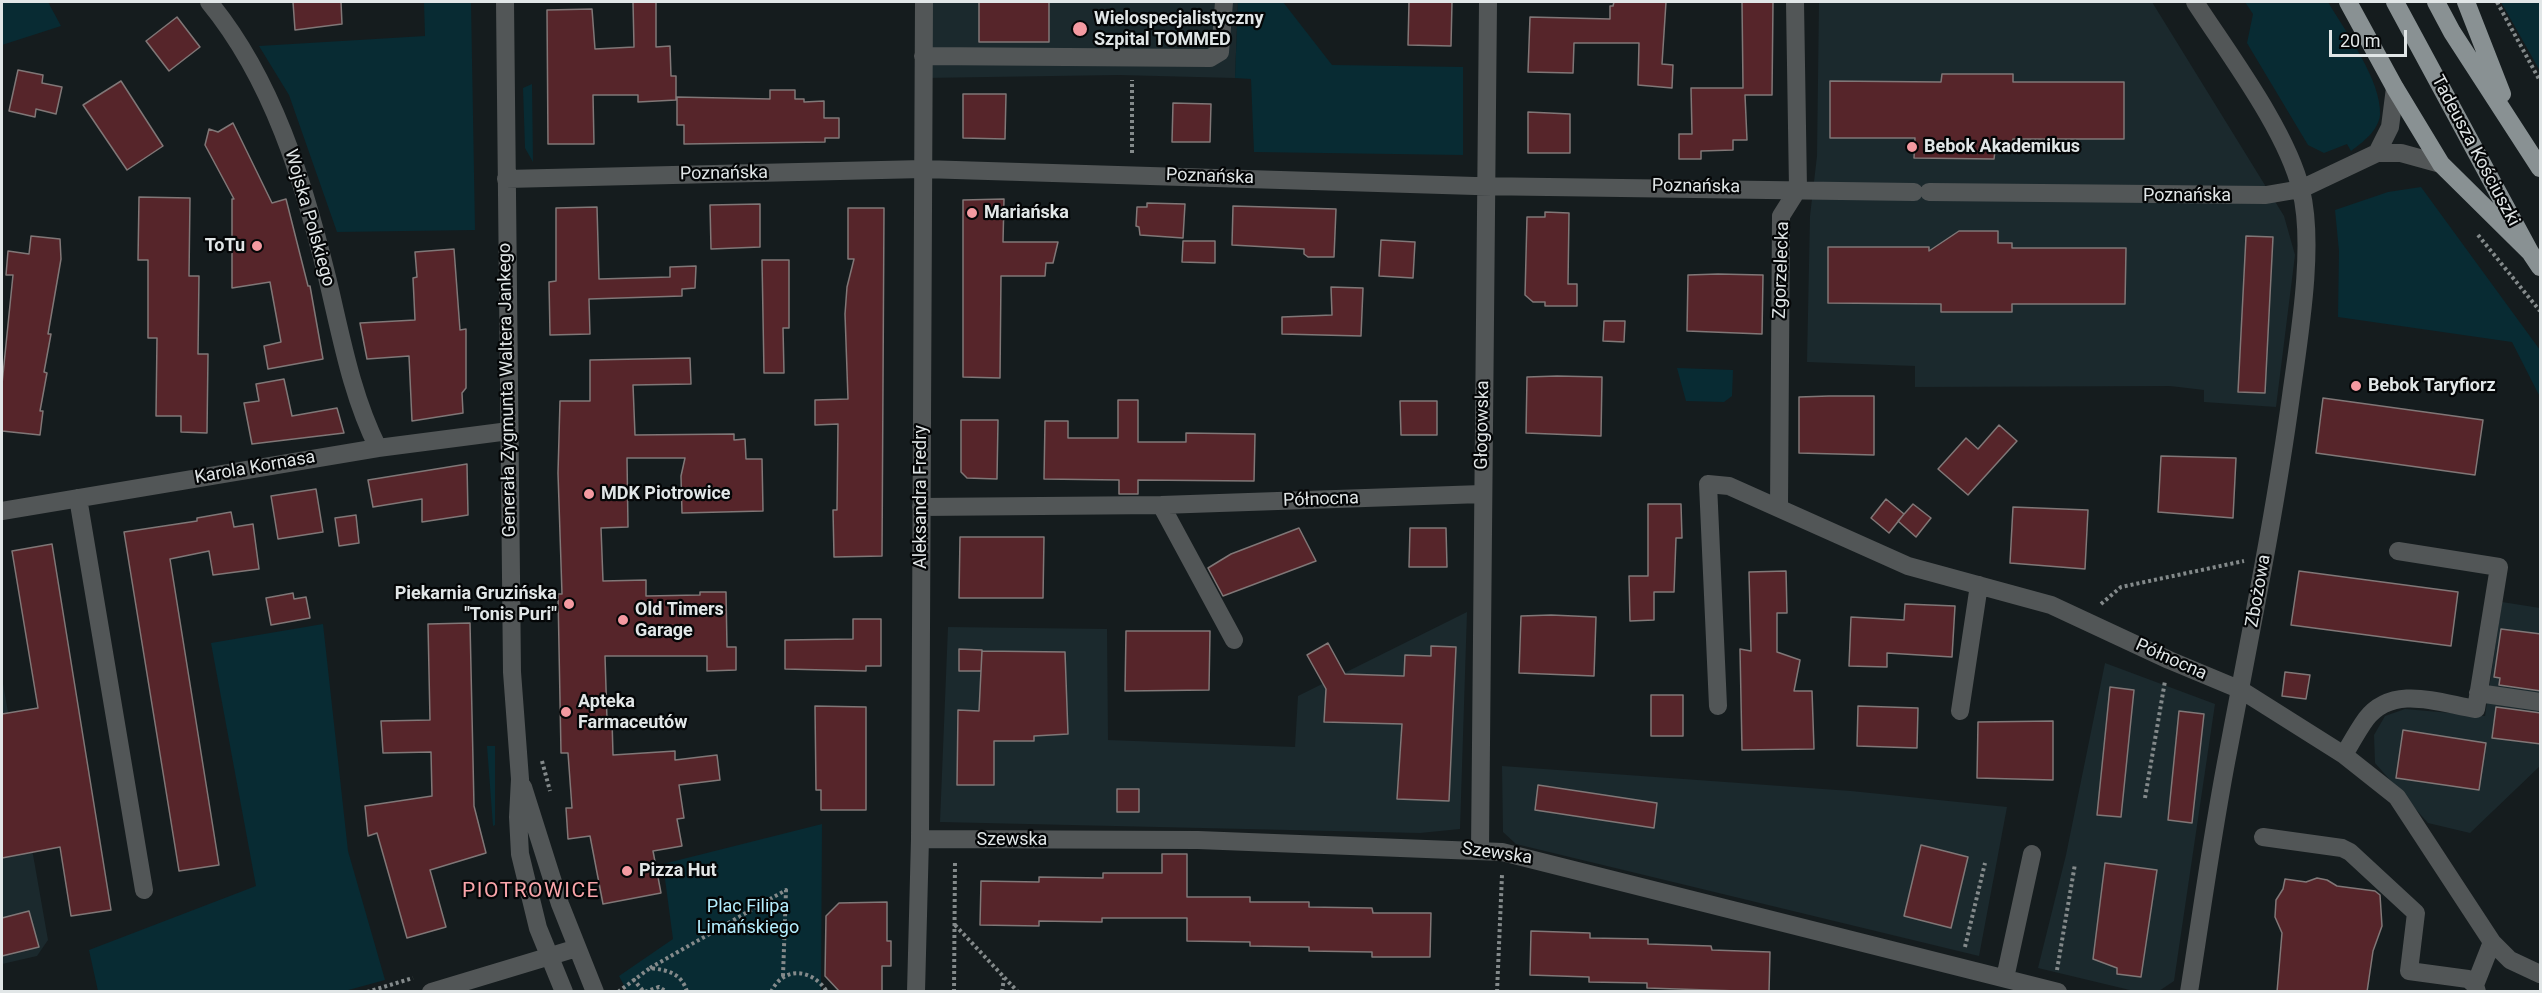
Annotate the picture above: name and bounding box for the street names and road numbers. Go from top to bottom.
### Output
street label: Tadeusza Kościuszki [2426,72,2524,230]
street label: Wojska Polskiego [279,147,339,289]
street label: Poznańska [680,162,768,186]
street label: Poznańska [1166,165,1254,189]
street label: Poznańska [1652,175,1740,199]
street label: Poznańska [2143,185,2231,207]
street label: Zgorzelecka [1770,221,1794,319]
street label: Generała Zygmunta Waltera Jankego [495,243,521,537]
street label: Głogowska [1471,380,1495,470]
street label: Aleksandra Fredry [910,425,932,569]
street label: Karola Kornasa [193,447,317,489]
street label: Północna [1283,488,1359,512]
street label: Zbożowa [2242,553,2276,629]
street label: Północna [2132,635,2210,685]
street label: Szewska [977,829,1047,851]
street label: Szewska [1460,838,1534,870]

